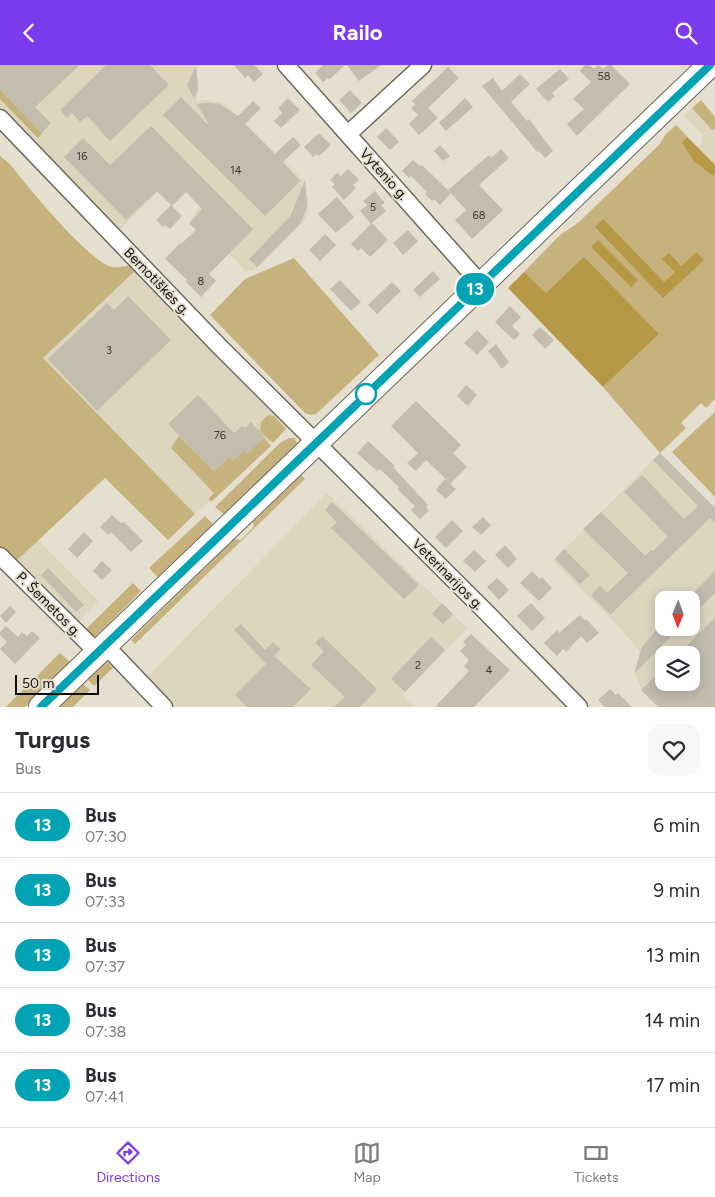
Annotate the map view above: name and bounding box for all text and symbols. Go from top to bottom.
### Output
icon: back [15,19,43,47]
text: Railo [333,19,382,46]
icon: search [672,19,700,47]
house number: 58 [597,70,611,83]
street label: Vytenio g. [356,145,411,204]
house number: 16 [77,150,87,163]
house number: 14 [230,164,242,177]
house number: 5 [370,201,376,214]
house number: 68 [473,209,486,222]
street label: Bernotiškės g. [120,244,193,319]
line badge: 13 [452,273,498,305]
house number: 8 [198,275,205,288]
text: 13 [466,278,484,300]
house number: 3 [106,344,112,357]
unlabelled marker [355,383,377,405]
house number: 76 [214,429,226,442]
street label: Veterinarijos g. [409,535,487,614]
street label: P. Šemetos g. [13,568,85,640]
north arrow [655,591,700,636]
map controls [655,591,700,691]
button: layers [655,646,700,691]
house number: 2 [415,659,421,672]
house number: 4 [486,664,493,677]
scale bar [15,672,99,695]
text: 50 m [22,675,54,692]
button: heart [648,724,700,776]
text: Turgus [15,725,90,754]
text: Bus [15,759,41,778]
text: Bus [85,804,116,827]
text: 13 [34,814,51,836]
text: 6 min [653,814,700,837]
text: 07:30 [85,827,127,846]
text: Bus [85,869,116,892]
text: 13 [34,879,51,901]
text: 9 min [653,879,700,902]
text: 07:33 [85,892,125,911]
text: Bus [85,934,116,957]
text: 13 [34,944,51,966]
text: 13 min [646,944,700,967]
text: 07:37 [85,957,125,976]
text: Bus [85,999,116,1022]
text: 13 [34,1009,51,1031]
text: 14 min [644,1009,700,1032]
text: 07:38 [85,1022,126,1041]
text: Bus [85,1064,116,1087]
text: 13 [34,1074,51,1096]
text: 17 min [646,1074,700,1097]
text: 07:41 [85,1087,124,1106]
tab: Directions [96,1139,160,1186]
tab: Map [353,1139,381,1186]
tab: Tickets [574,1139,619,1186]

